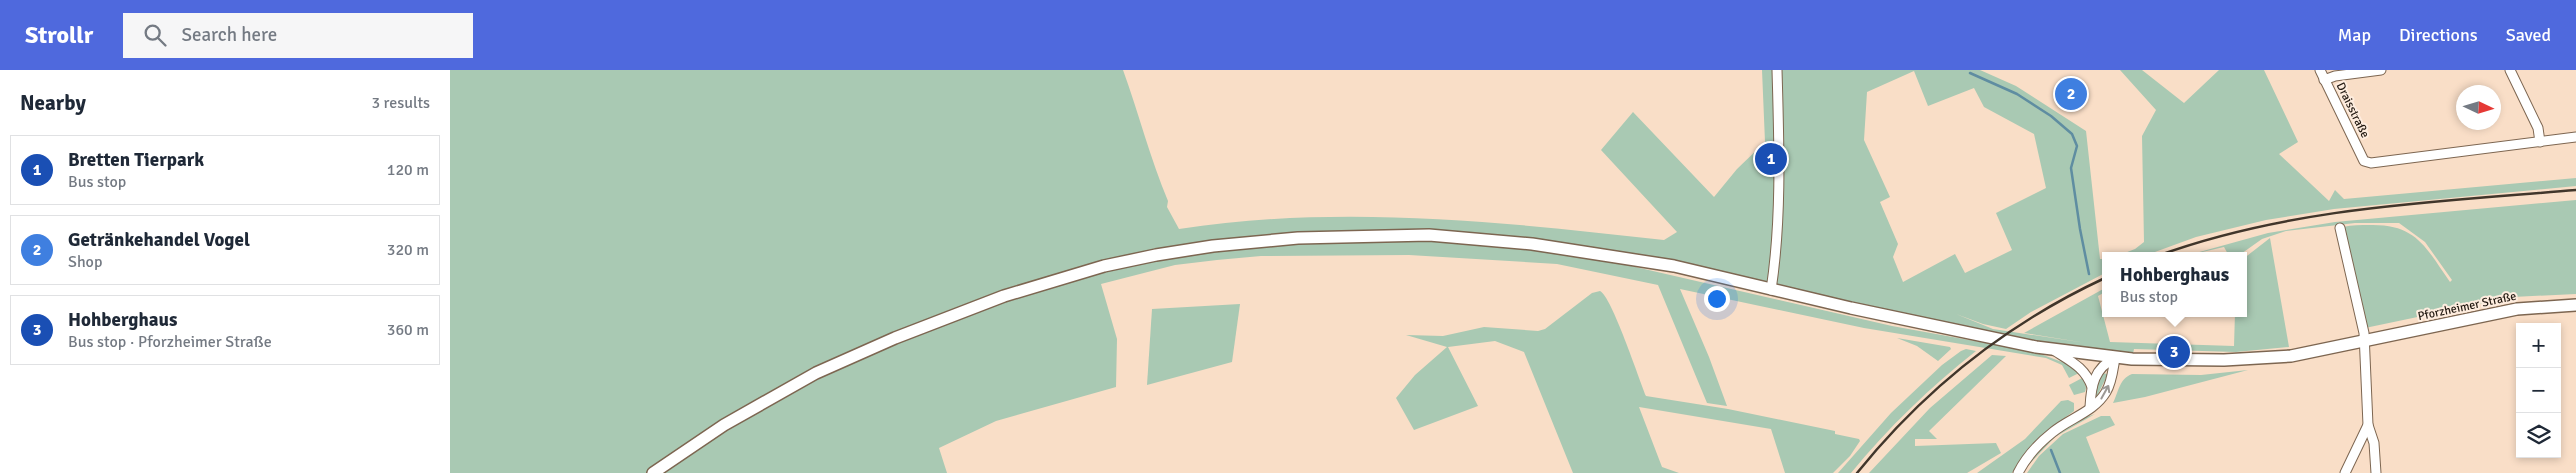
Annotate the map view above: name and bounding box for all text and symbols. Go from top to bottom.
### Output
search box [123,13,473,58]
text: Strollr [25,20,93,50]
icon: search [141,21,169,49]
text: Search here [181,23,277,47]
text: Map [2338,24,2371,46]
text: Directions [2399,24,2478,46]
text: Saved [2506,24,2551,46]
pin: 2 [2055,75,2087,113]
street label: Draisstraße [2333,80,2372,141]
north arrow [2456,85,2501,130]
text: Nearby [20,90,86,116]
text: 3 results [371,93,430,113]
pin: 1 [1755,140,1787,178]
text: Bretten Tierpark [68,148,204,172]
text: 1 [33,160,41,180]
text: 120 m [387,160,429,180]
text: Bus stop [68,172,126,192]
text: Getränkehandel Vogel [68,228,250,252]
text: 2 [33,240,41,260]
text: 320 m [387,240,429,260]
text: Shop [68,252,102,272]
popup [2102,252,2247,317]
text: Hohberghaus [2120,263,2229,287]
your location [1704,286,1730,312]
text: Bus stop [2120,287,2178,307]
street label: Pforzheimer Straße [2417,289,2518,324]
text: Hohberghaus [68,308,177,332]
text: 3 [33,320,41,340]
text: 360 m [387,320,429,340]
map controls [2516,323,2561,458]
button: + [2516,323,2561,368]
text: Bus stop · Pforzheimer Straße [68,332,272,352]
pin: 3 [2158,333,2190,371]
button: − [2516,368,2561,413]
one-way arrow [2100,384,2110,399]
button: layers [2516,413,2561,458]

